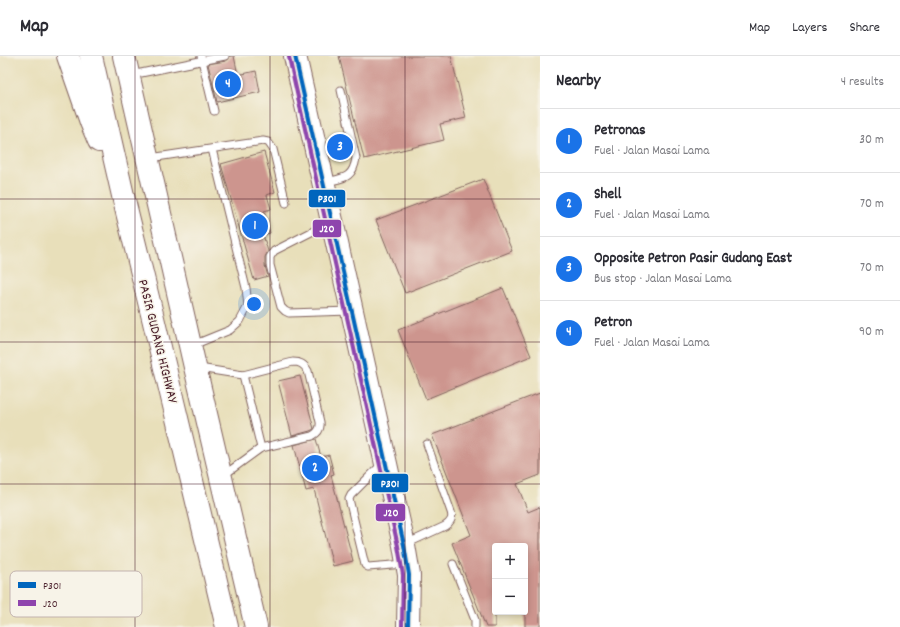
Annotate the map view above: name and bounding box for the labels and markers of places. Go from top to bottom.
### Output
pin: 4 [215,69,241,99]
pin: 3 [327,132,353,162]
pin: 1 [242,211,268,241]
pin: 2 [302,453,328,483]

